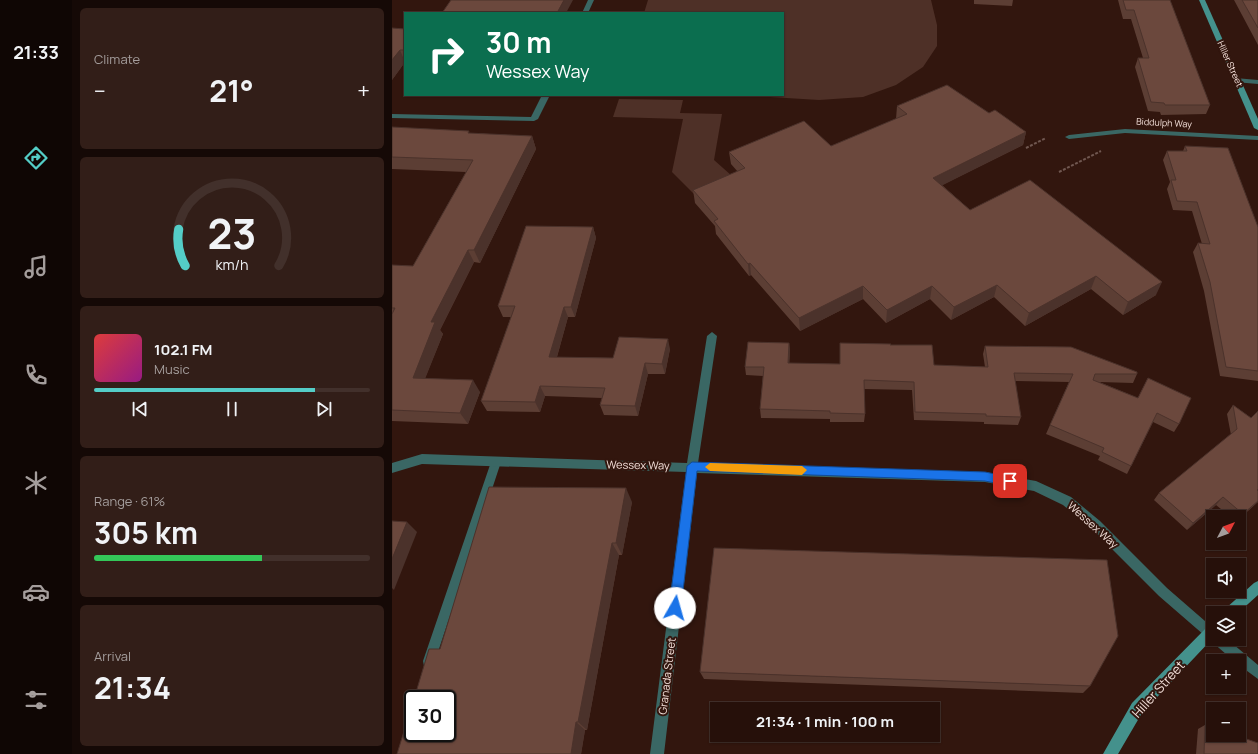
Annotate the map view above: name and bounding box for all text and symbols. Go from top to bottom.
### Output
text: 30 m [486,23,551,61]
icon: right [420,28,472,80]
street label: Hiller Street [1215,39,1247,89]
text: 21:33 [13,40,59,64]
text: Climate [94,50,140,68]
text: Wessex Way [486,59,589,83]
text: 21° [209,70,254,111]
text: − [94,76,106,106]
text: + [357,76,370,106]
street label: Biddulph Way [1136,115,1192,130]
icon: directions [22,144,50,172]
text: 23 [208,205,256,261]
icon: music [22,253,50,281]
text: km/h [215,254,249,273]
text: 102.1 FM [154,339,212,360]
text: Music [154,360,190,378]
icon: phone [22,361,50,389]
icon: previous [129,398,151,420]
icon: pause [221,398,243,420]
icon: next [313,398,335,420]
street label: Wessex Way [606,456,670,473]
pin [993,464,1027,498]
icon: climate [22,469,50,497]
icon: arrive [999,470,1021,492]
text: Range · 61% [94,492,165,510]
street label: Wessex Way [1065,498,1122,551]
north arrow [1206,510,1246,550]
map controls [1206,510,1246,742]
text: 305 km [94,512,198,553]
button: sound [1206,558,1246,598]
icon: car [22,578,50,606]
position arrow [654,587,696,629]
button: layers [1206,606,1246,646]
street label: Granada Street [654,637,679,715]
text: Arrival [94,647,131,665]
button: + [1206,654,1246,694]
street label: Hiller Street [1128,657,1188,721]
text: 21:34 [94,667,171,708]
icon: filters [22,686,50,714]
speed limit sign: 30 [404,690,456,742]
button: − [1206,702,1246,742]
text: 21:34 · 1 min · 100 m [756,711,894,732]

